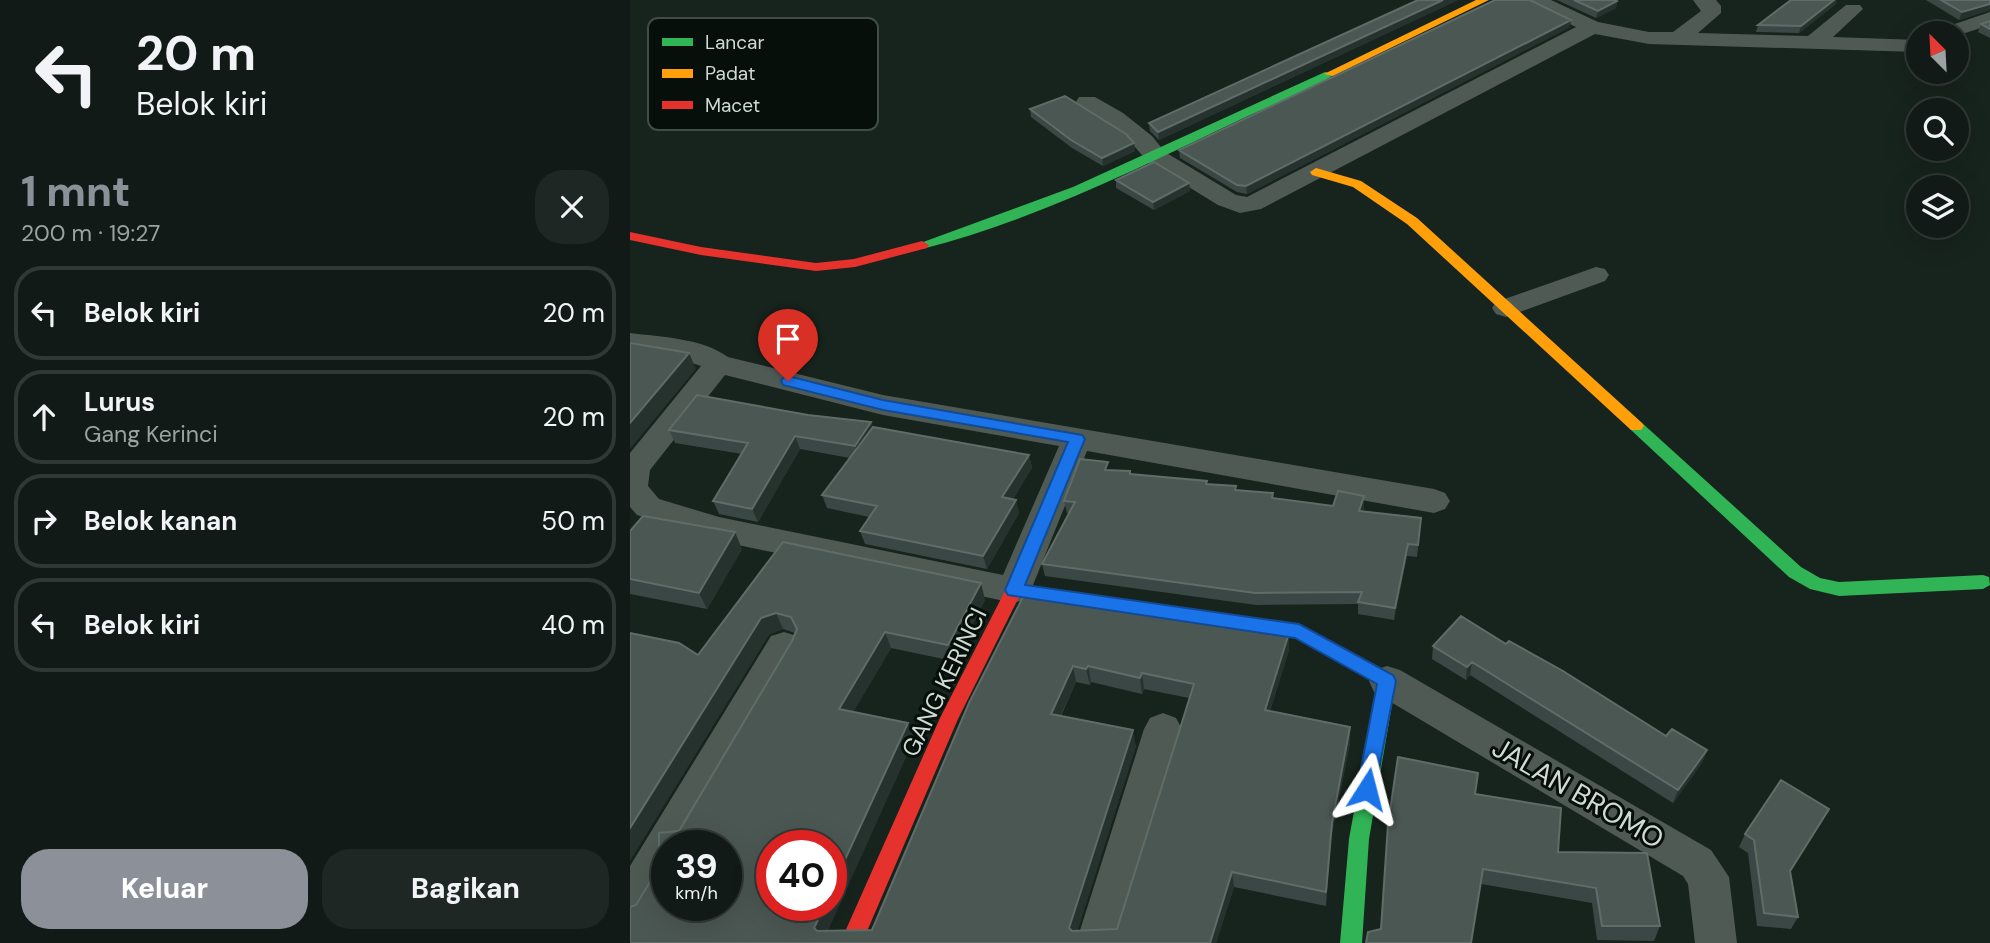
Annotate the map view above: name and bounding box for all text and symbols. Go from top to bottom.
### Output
legend [648,18,878,130]
text: 20 m [136,21,256,85]
north arrow [1906,21,1969,84]
map controls [1906,21,1969,238]
icon: left [21,28,112,119]
text: Lancar [705,30,765,55]
text: Padat [705,61,755,86]
text: Belok kiri [136,83,268,125]
text: Macet [705,93,760,118]
button: search [1906,98,1969,161]
text: 1 mnt [21,164,130,219]
button: close [535,170,609,244]
button: layers [1906,175,1969,238]
text: 200 m · 19:27 [21,218,160,248]
icon: left [25,294,63,332]
text: Belok kiri [84,296,200,330]
text: 20 m [542,296,605,330]
pin [758,309,818,381]
icon: arrive [769,320,807,358]
text: Lurus [84,385,155,419]
icon: ahead [25,398,63,436]
text: 20 m [542,400,605,434]
text: Gang Kerinci [84,419,218,449]
icon: right [25,502,63,540]
text: Belok kanan [84,504,237,538]
text: 50 m [541,504,605,538]
street label: GANG KERINCI [895,602,993,762]
icon: left [25,606,63,644]
text: Belok kiri [84,608,200,642]
text: 40 m [541,608,605,642]
street label: JALAN BROMO [1485,729,1671,857]
position arrow [1330,752,1404,826]
speed limit sign: 40 [756,830,847,921]
text: 39 [675,843,718,889]
button: Keluar [21,849,308,929]
button: Bagikan [322,849,609,929]
text: km/h [675,881,718,905]

